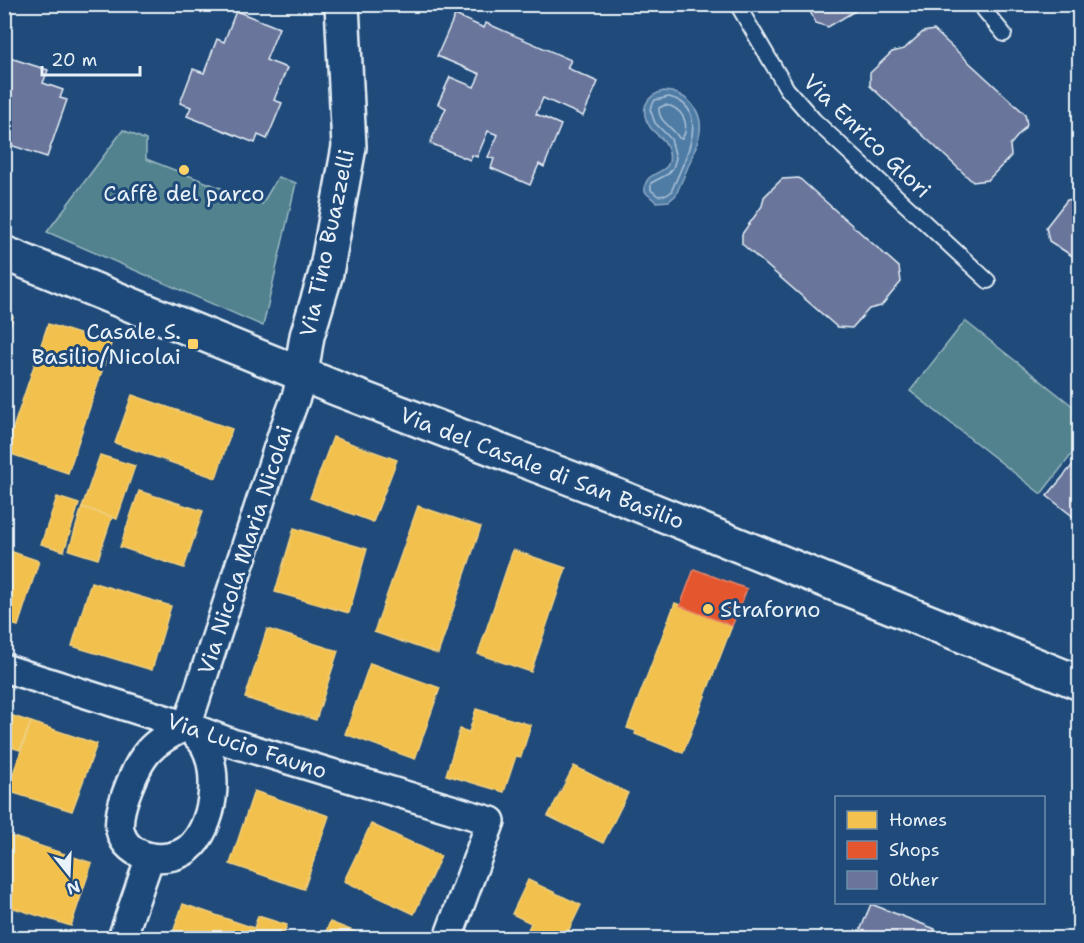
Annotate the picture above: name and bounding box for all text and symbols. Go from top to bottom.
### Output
scale bar [42,39,140,77]
text: 20 m [51,48,97,72]
street label: Via Enrico Glori [797,68,937,204]
street label: Via Tino Buazzelli [293,147,361,339]
marker: Caffè del parco [177,163,191,177]
place label: Caffè del parco [103,179,265,208]
place label: Casale S. Basilio/Nicolai [31,317,181,371]
marker: Casale S. Basilio/Nicolai [186,337,200,351]
street label: Via del Casale di San Basilio [396,400,688,536]
street label: Via Nicola Maria Nicolai [191,422,299,678]
place label: Straforno [720,595,821,624]
marker: Straforno [701,602,715,616]
street label: Via Lucio Fauno [163,706,331,786]
legend [835,796,1045,904]
text: Homes [889,808,947,832]
text: Shops [889,838,940,862]
north arrow [39,844,99,904]
text: Other [889,868,939,892]
text: N [64,876,83,900]

